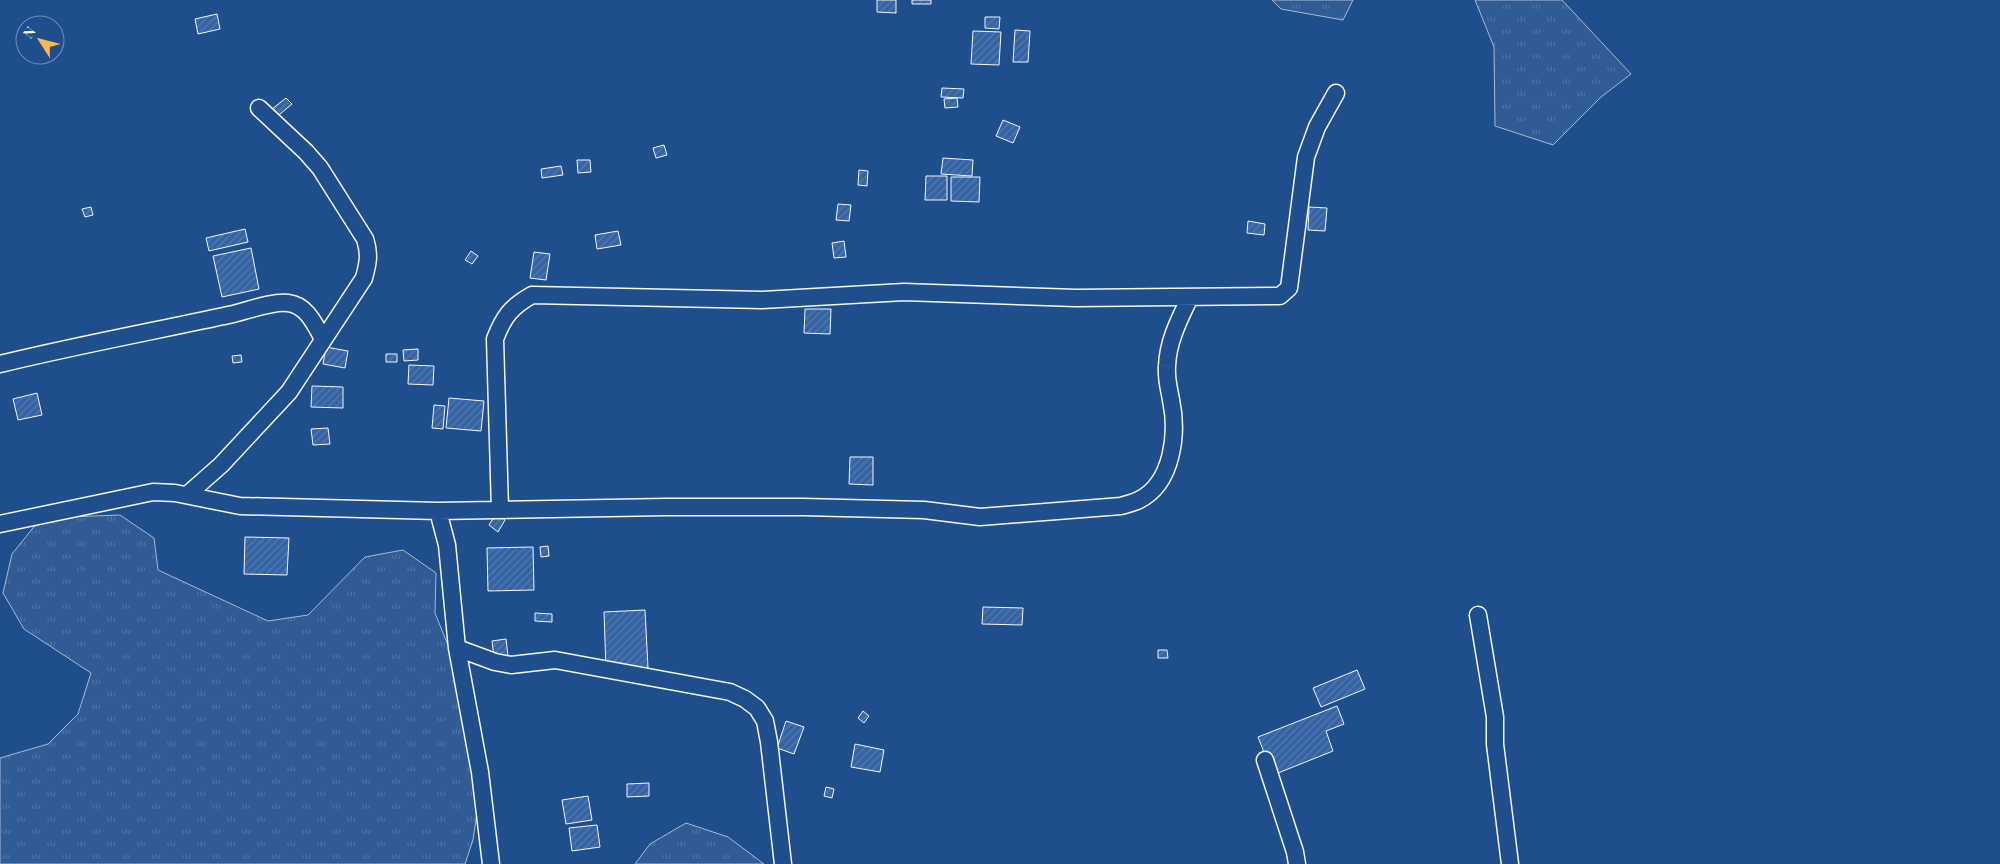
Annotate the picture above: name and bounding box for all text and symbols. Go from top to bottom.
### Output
north arrow [15,15,65,65]
text: N [18,22,40,42]

